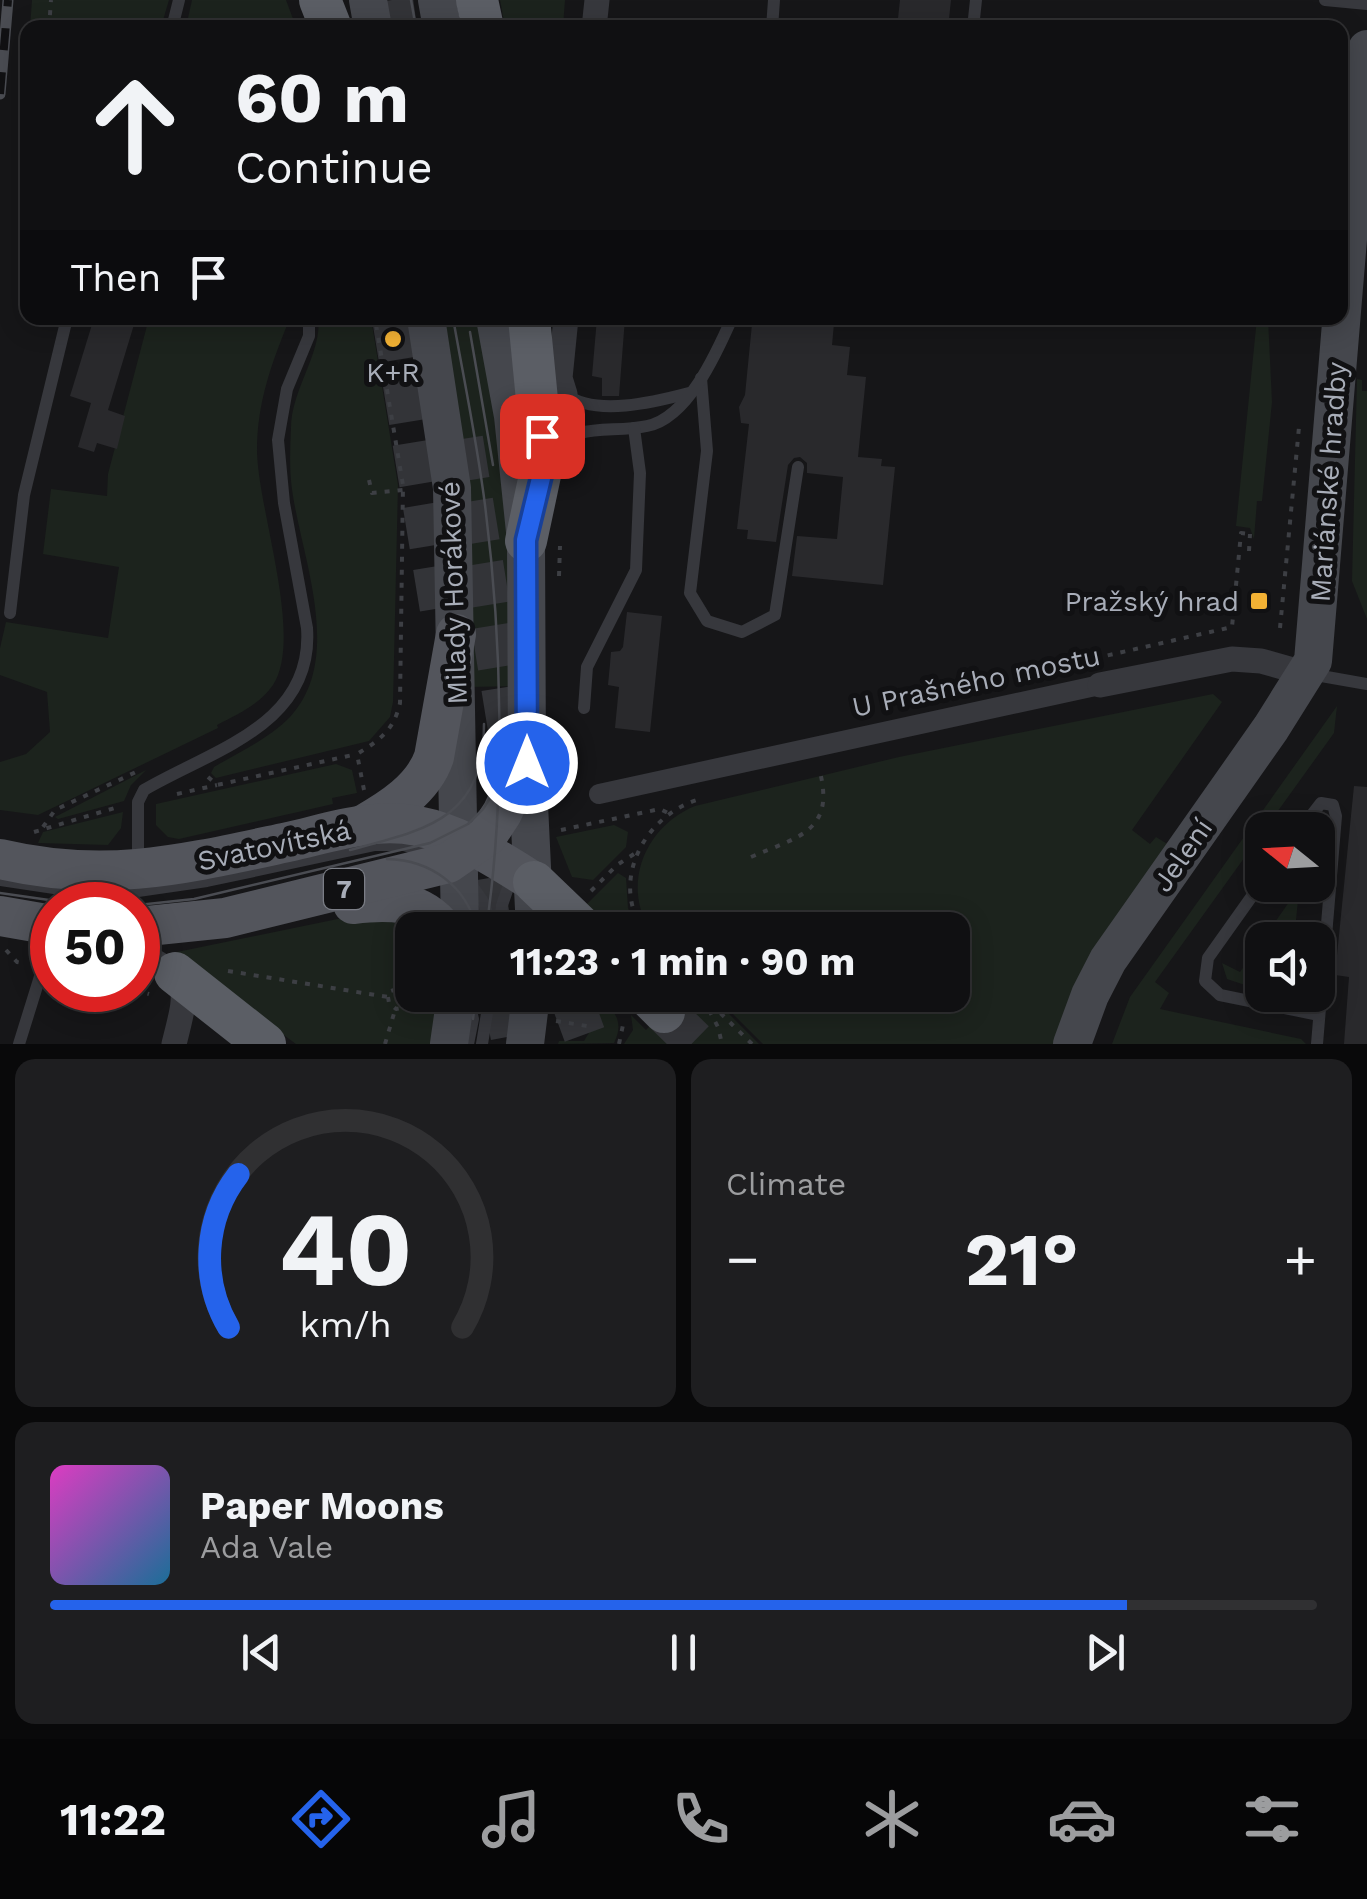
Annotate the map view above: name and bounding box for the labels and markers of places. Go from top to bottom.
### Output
marker: K+R [382,328,404,350]
place label: K+R [366,356,420,389]
pin [500,394,585,479]
place label: Pražský hrad [1064,585,1239,618]
marker: Pražský hrad [1248,590,1270,612]

